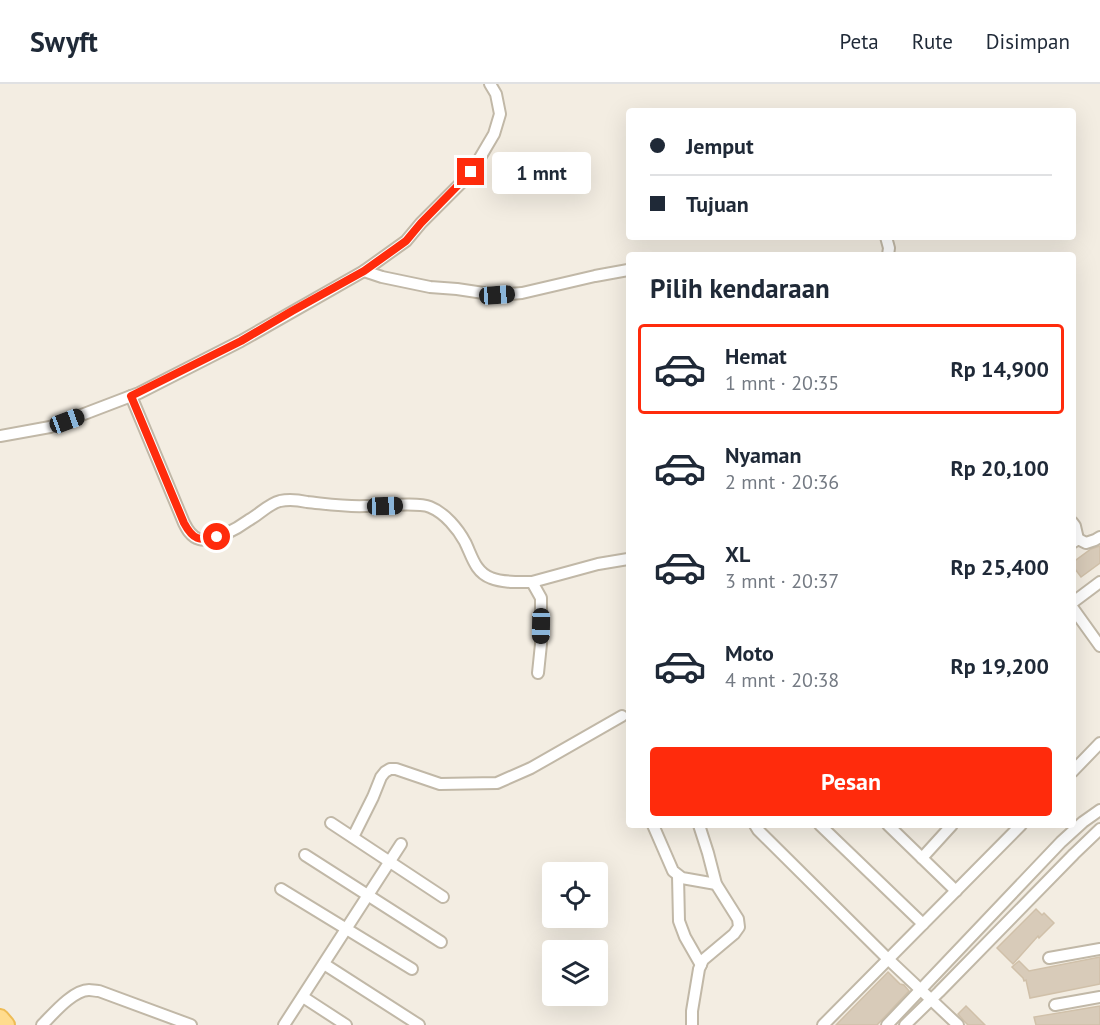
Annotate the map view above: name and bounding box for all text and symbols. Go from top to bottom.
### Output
text: Swyft [30,23,98,60]
text: Peta [839,28,879,55]
text: Rute [912,28,953,55]
text: Disimpan [986,28,1070,55]
text: Jemput [686,132,754,160]
callout: 1 mnt [492,151,591,193]
route end [457,158,484,185]
text: 1 mnt [516,160,567,186]
text: Tujuan [686,190,749,218]
text: Pilih kendaraan [650,271,830,305]
car [478,285,516,305]
icon: car [653,342,707,396]
text: Hemat [725,342,787,370]
text: Rp 14,900 [950,355,1049,383]
text: 1 mnt · 20:35 [725,370,839,396]
car [47,406,87,436]
icon: car [653,441,707,495]
text: Nyaman [725,441,802,469]
text: Rp 20,100 [950,454,1049,482]
text: 2 mnt · 20:36 [725,469,839,495]
car [367,496,403,516]
route start [203,523,230,550]
icon: car [653,540,707,594]
text: XL [725,540,750,568]
text: Rp 25,400 [950,553,1049,581]
text: 3 mnt · 20:37 [725,568,839,594]
car [532,608,550,644]
icon: car [653,639,707,693]
text: Moto [725,639,774,667]
text: Rp 19,200 [950,652,1049,680]
text: 4 mnt · 20:38 [725,667,839,693]
button: Pesan [650,747,1052,816]
map controls [542,862,608,1006]
button: locate [542,862,608,928]
button: layers [542,940,608,1006]

